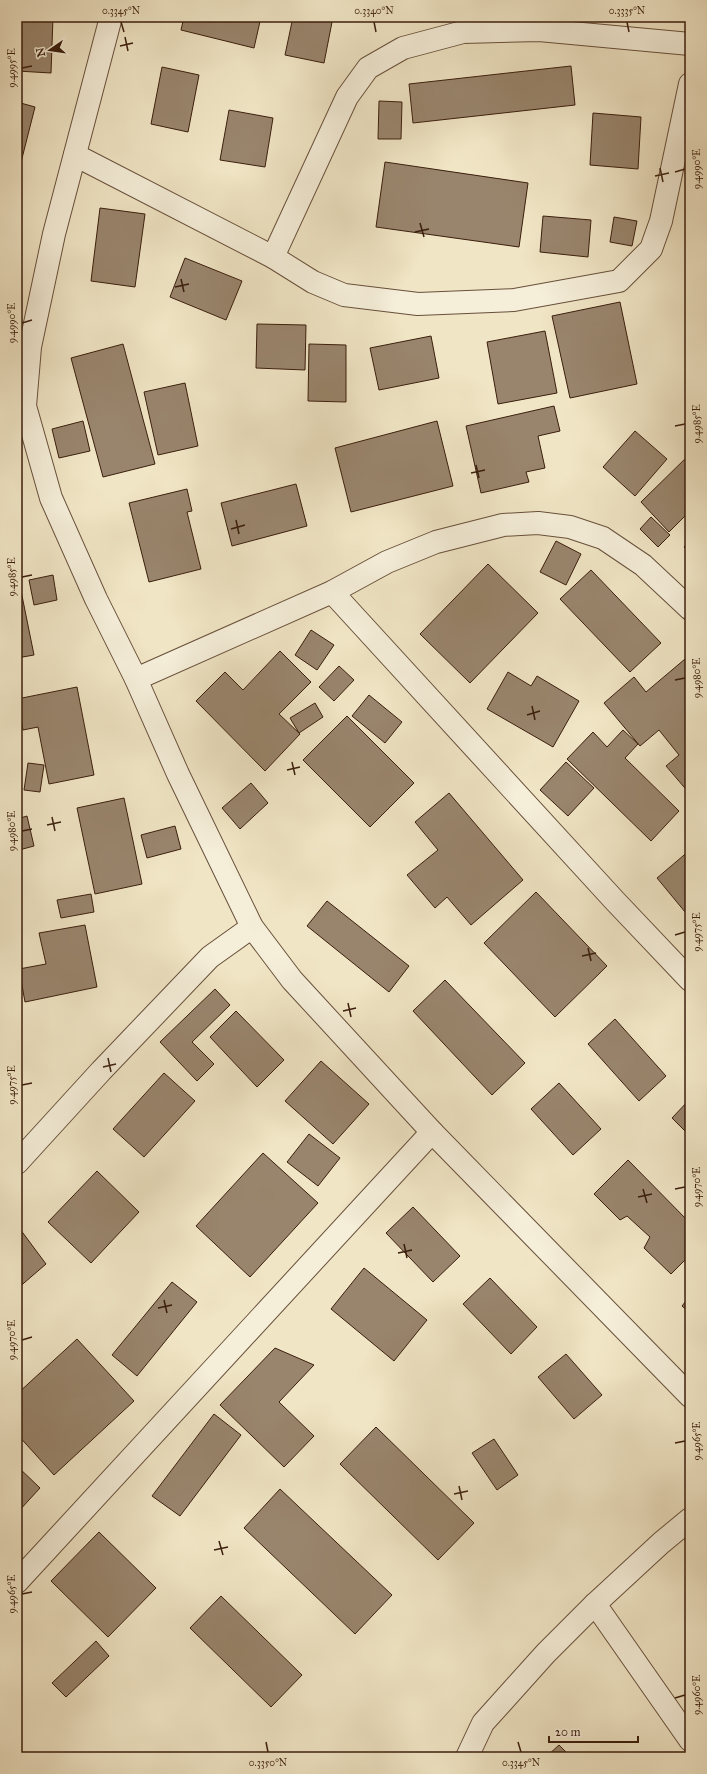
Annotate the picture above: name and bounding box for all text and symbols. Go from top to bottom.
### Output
text: 0.3345°N [102,5,141,17]
text: 0.3340°N [354,5,394,17]
text: 0.3335°N [609,5,646,17]
north arrow [30,30,70,70]
text: N [33,45,48,58]
text: 9.4995°E [6,48,18,88]
text: 9.4990°E [691,149,703,189]
text: 9.4990°E [6,303,18,343]
text: 9.4985°E [691,404,703,444]
text: 9.4985°E [6,557,18,597]
text: 9.4980°E [691,658,703,698]
text: 9.4980°E [6,811,18,851]
text: 9.4975°E [691,912,703,952]
text: 9.4975°E [6,1065,18,1105]
text: 9.4970°E [691,1167,703,1207]
text: 9.4970°E [6,1320,18,1360]
text: 9.4965°E [691,1421,703,1461]
text: 9.4965°E [6,1574,18,1614]
text: 9.4960°E [691,1675,703,1715]
scale bar [549,1718,638,1744]
text: 20 m [555,1725,581,1739]
text: 0.3350°N [249,1757,288,1769]
text: 0.3345°N [502,1757,541,1769]

